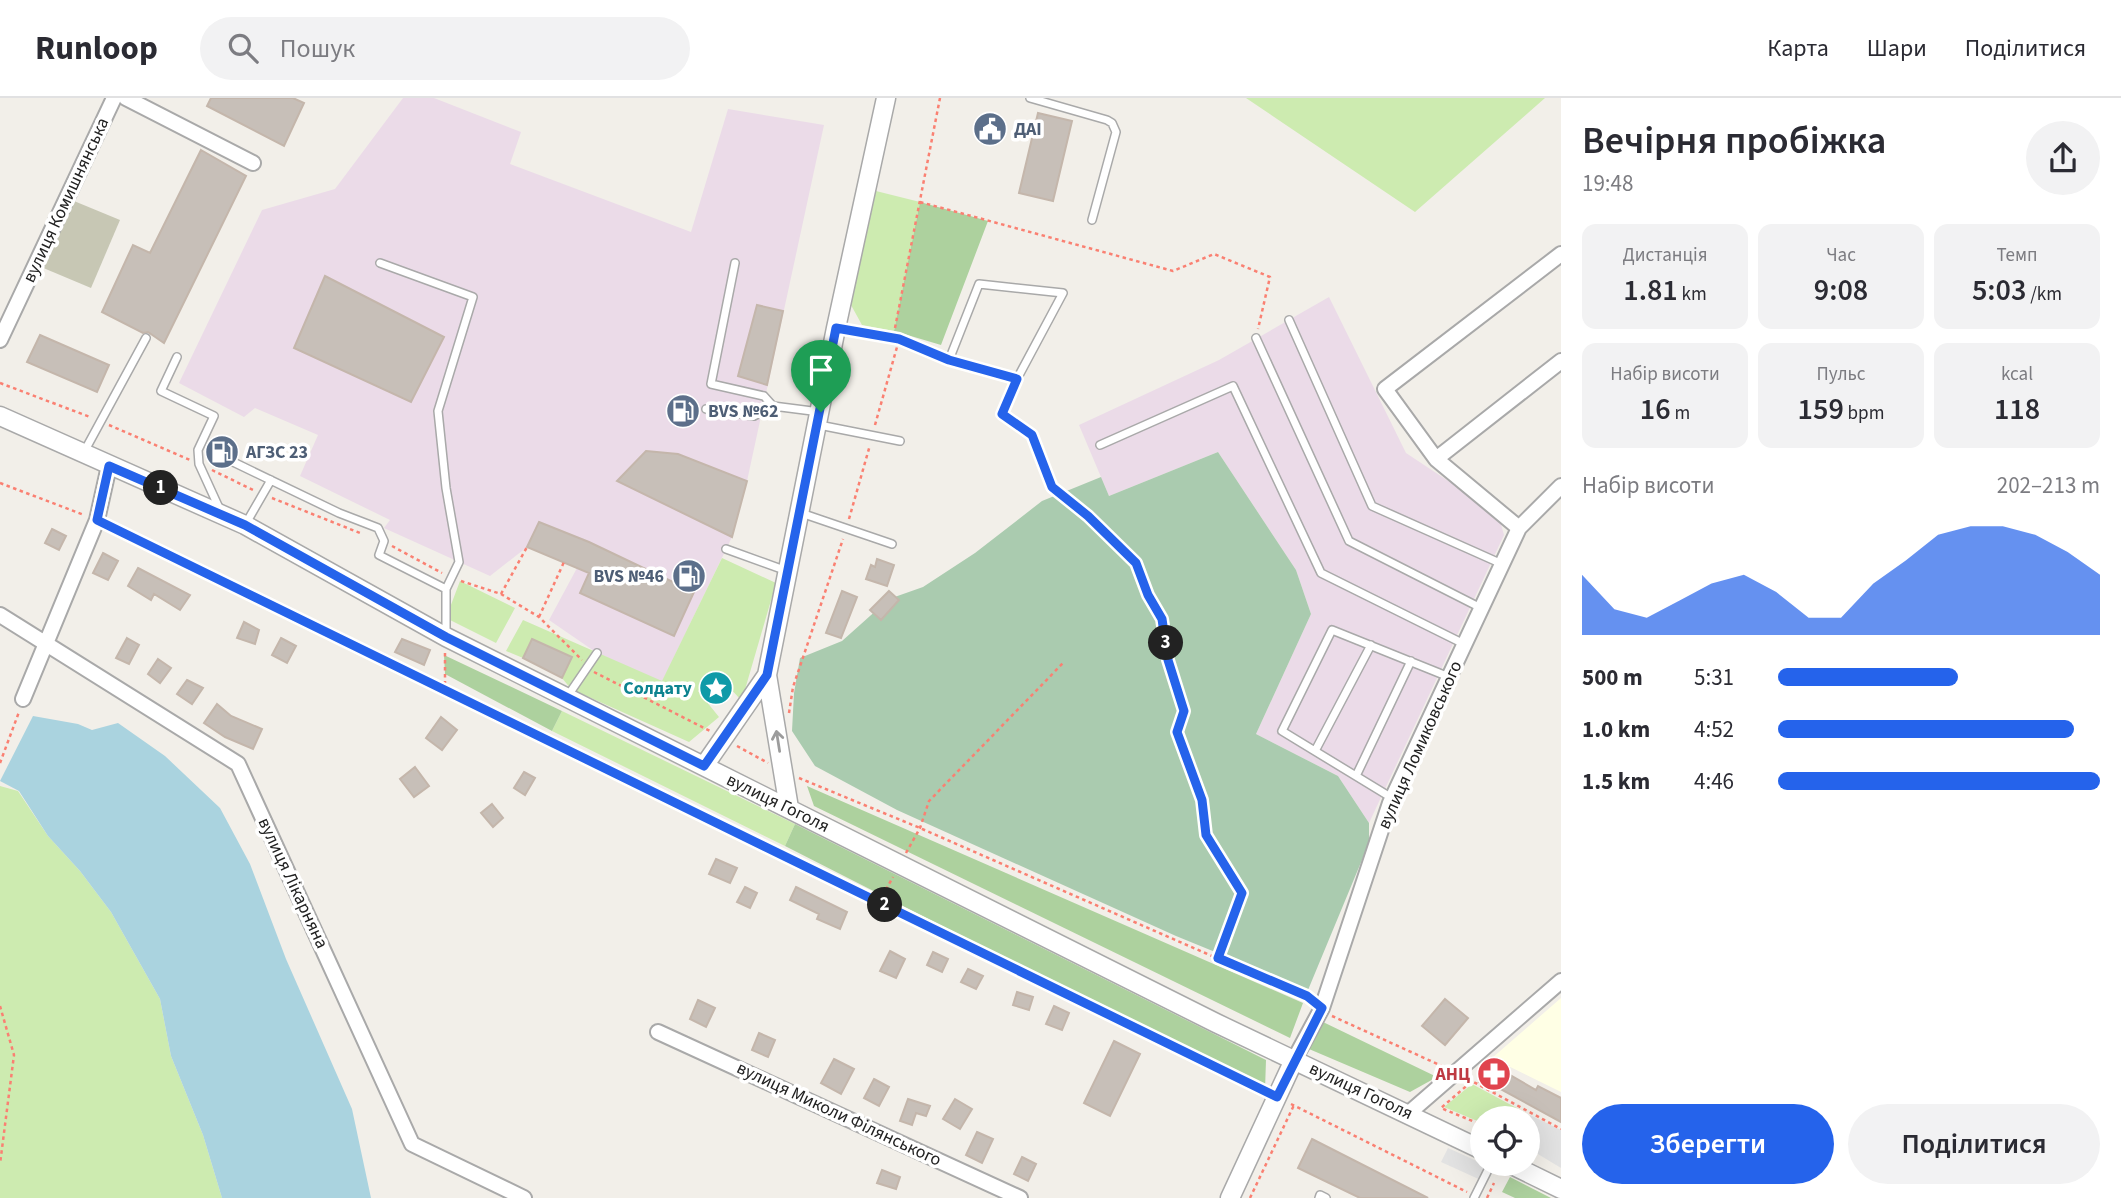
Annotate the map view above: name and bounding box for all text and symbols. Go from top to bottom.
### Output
search box [200,17,690,80]
text: Runloop [35,25,158,72]
icon: search [224,29,262,67]
text: Пошук [280,30,355,67]
text: Карта [1767,31,1829,66]
text: Шари [1867,31,1927,66]
text: Поділитися [1965,31,2086,66]
public building icon: ДАІ [971,110,1009,148]
street label: вулиця Комишнянська [17,113,115,287]
text: Вечірня пробіжка [1582,114,1886,168]
place label: ДАІ [1014,117,1042,142]
button: share [2026,121,2100,195]
text: 19:48 [1582,167,1633,200]
text: Дистанція [1622,242,1708,269]
text: Час [1826,242,1856,269]
text: Темп [1997,242,2037,269]
text: 1.81 [1623,269,1678,312]
text: 9:08 [1814,269,1868,312]
text: 5:03 [1972,269,2026,312]
text: km [1678,281,1707,308]
text: /km [2026,281,2062,308]
pin [791,340,851,412]
icon: arrive [802,351,840,389]
text: Набір висоти [1610,361,1720,388]
text: Пульс [1816,361,1866,388]
text: kcal [2001,361,2033,388]
text: 16 [1640,388,1671,431]
text: 159 [1798,388,1844,431]
text: 118 [1994,388,2040,431]
fuel station icon: BVS №62 [664,392,702,430]
place label: BVS №62 [708,399,779,424]
text: m [1671,400,1690,427]
text: bpm [1844,400,1884,427]
fuel station icon: АГЗС 23 [203,433,241,471]
place label: АГЗС 23 [245,440,308,465]
text: Набір висоти [1582,469,1714,502]
text: 202–213 m [1997,469,2100,502]
pin: 1 [144,470,178,506]
text: 1 [155,474,166,501]
fuel station icon: BVS №46 [670,557,708,595]
place label: BVS №46 [593,564,664,589]
pin: 3 [1148,626,1184,660]
text: 3 [1160,629,1171,656]
street label: вулиця Ломиковського [1372,657,1468,833]
text: 500 m [1582,661,1643,694]
text: 5:31 [1694,661,1734,694]
place icon: Солдату [697,669,735,707]
place label: Солдату [623,676,693,701]
text: 1.0 km [1582,713,1650,746]
text: 4:52 [1694,713,1734,746]
one-way arrow [771,730,784,753]
text: 1.5 km [1582,765,1650,798]
text: 4:46 [1694,765,1734,798]
street label: вулиця Гоголя [722,767,834,839]
street label: вулиця Лікарняна [252,813,334,953]
pin: 2 [868,888,903,922]
text: 2 [879,891,890,918]
street label: вулиця Миколи Філянського [733,1055,945,1173]
pharmacy icon: АНЦ [1475,1055,1513,1093]
street label: вулиця Гоголя [1305,1056,1417,1126]
place label: АНЦ [1435,1062,1470,1087]
button: Зберегти [1582,1104,1834,1184]
button: Поділитися [1848,1104,2100,1184]
map controls [1470,1106,1540,1176]
button: locate [1470,1106,1540,1176]

